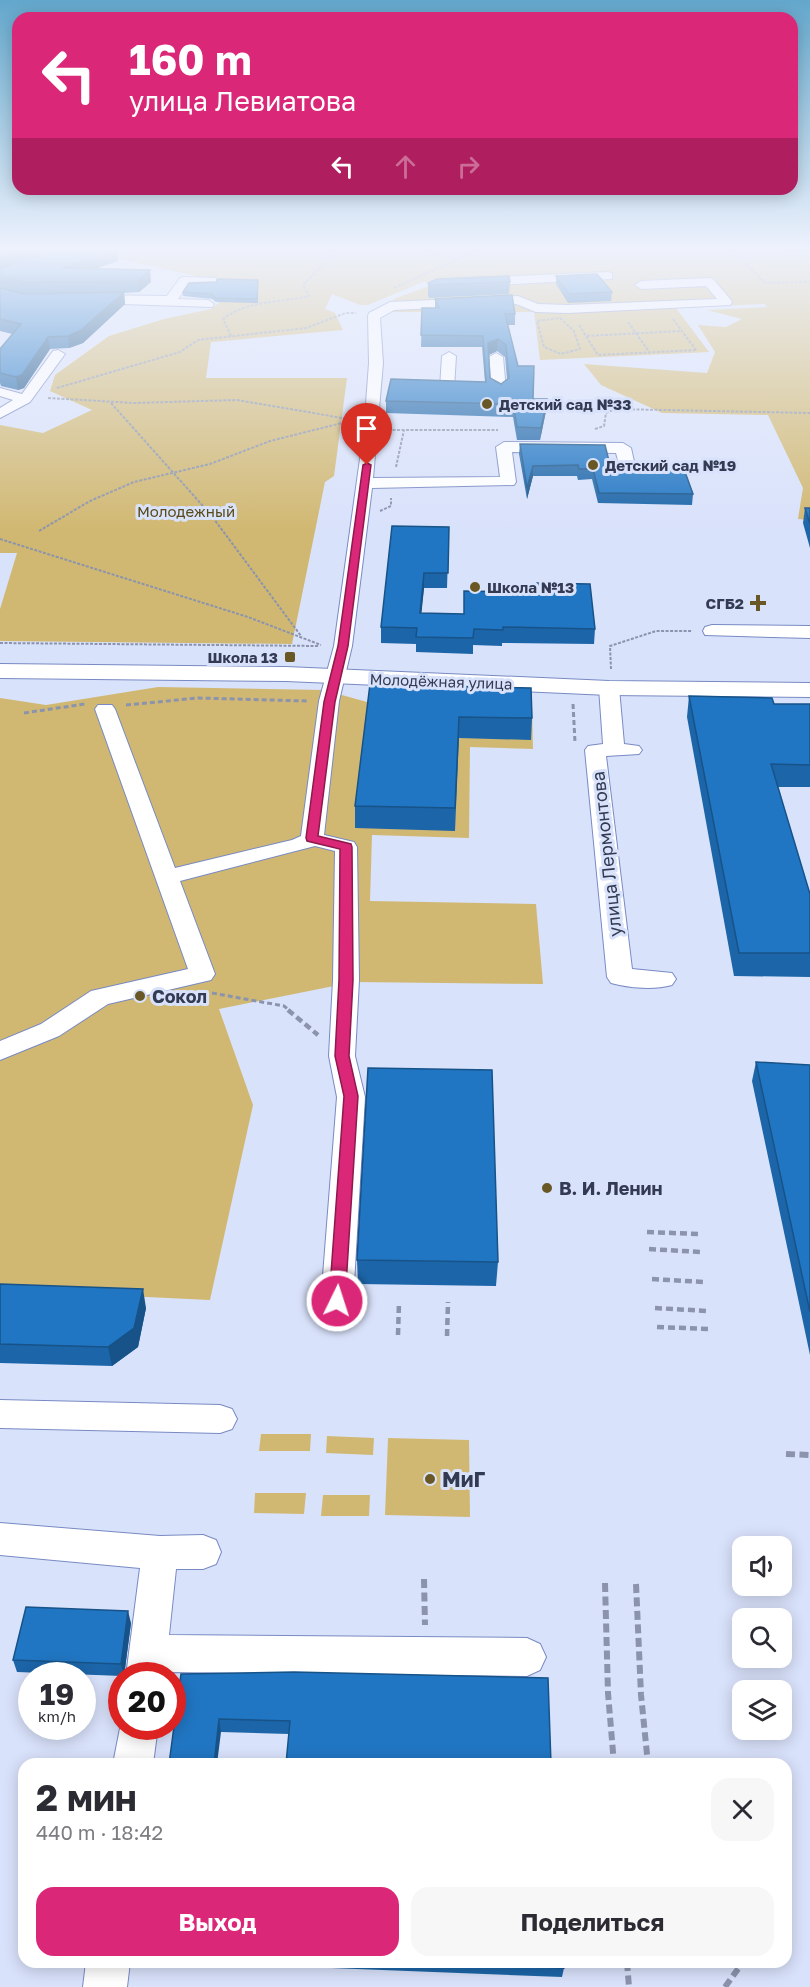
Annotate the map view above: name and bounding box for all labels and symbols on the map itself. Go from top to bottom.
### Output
place label: Детский сад №33 [499,395,631,413]
marker: Детский сад №33 [480,397,494,411]
pin [341,403,392,465]
place label: Детский сад №19 [605,456,736,474]
marker: Детский сад №19 [586,458,600,472]
park label: Молодежный [137,502,235,520]
place label: Школа №13 [487,578,574,596]
marker: Школа №13 [468,580,482,594]
place label: СГБ2 [706,594,744,612]
marker: СГБ2 [749,594,767,612]
place label: Школа 13 [207,648,278,666]
marker: Школа 13 [283,650,297,664]
street label: Молодёжная улица [369,670,513,692]
street label: улица Лермонтова [586,770,626,938]
place label: Сокол [152,985,207,1007]
marker: Сокол [133,989,147,1003]
place label: В. И. Ленин [559,1177,662,1199]
marker: В. И. Ленин [540,1181,554,1195]
position arrow [305,1269,369,1333]
place label: МиГ [442,1466,485,1492]
marker: МиГ [423,1472,437,1486]
speed limit sign: 20 [108,1662,186,1740]

